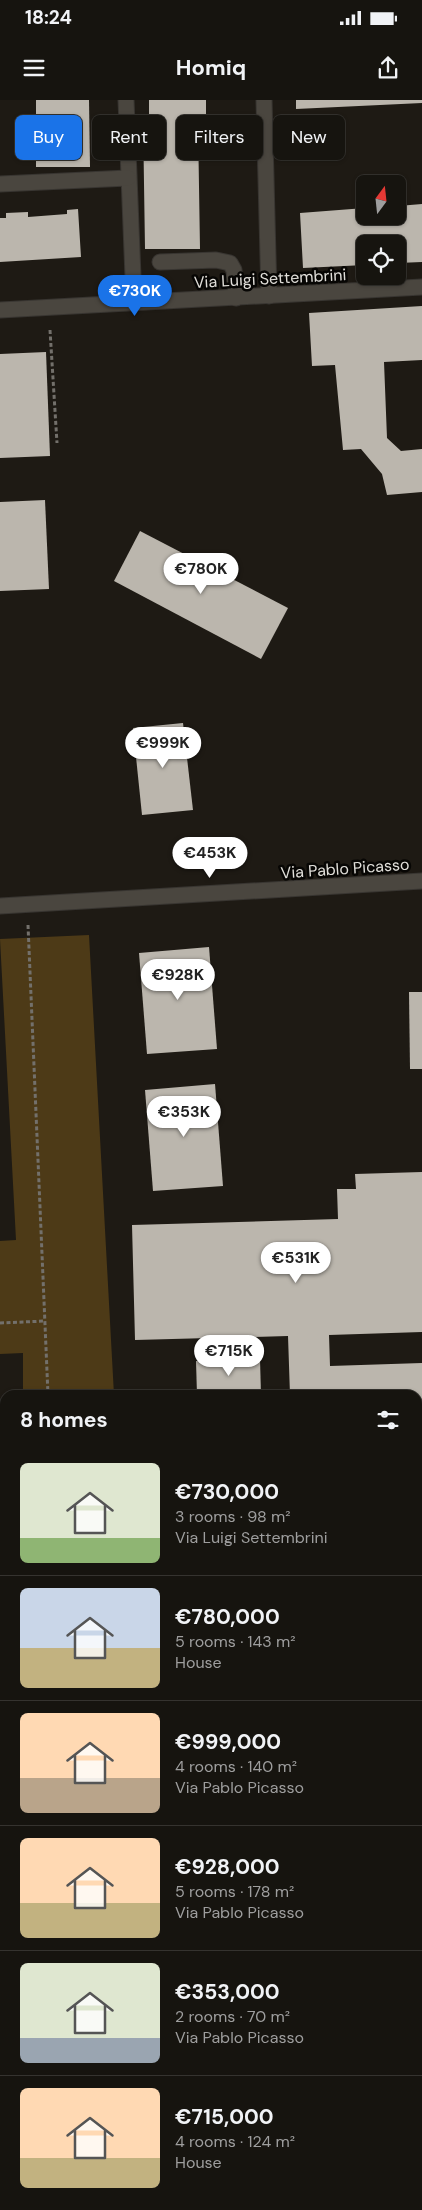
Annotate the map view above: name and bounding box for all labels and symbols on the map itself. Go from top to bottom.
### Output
north arrow [356,175,406,225]
street label: Via Luigi Settembrini [193,264,347,293]
pin: €730K [100,274,170,317]
pin: €780K [166,552,236,595]
pin: €999K [128,726,198,769]
pin: €453K [175,836,245,879]
street label: Via Pablo Picasso [280,854,410,883]
pin: €928K [143,958,213,1001]
pin: €353K [149,1096,219,1138]
pin: €531K [261,1242,331,1284]
pin: €715K [194,1334,264,1377]

